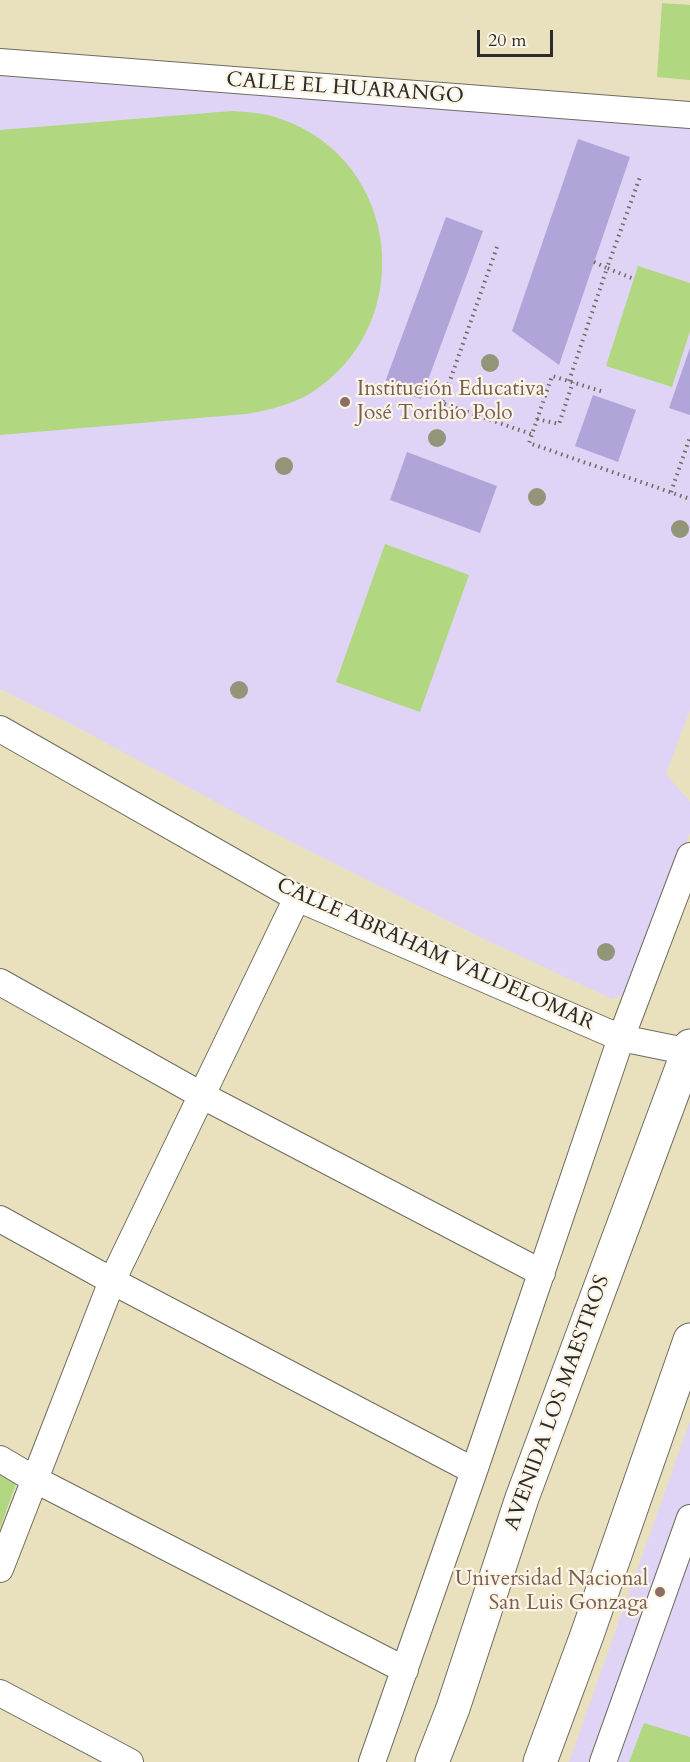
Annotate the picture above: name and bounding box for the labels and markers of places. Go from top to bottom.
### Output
place label: Institución Educativa José Toribio Polo [357,377,545,427]
marker: Institución Educativa José Toribio Polo [338,395,352,409]
place label: Universidad Nacional San Luis Gonzaga [455,1567,648,1617]
marker: Universidad Nacional San Luis Gonzaga [653,1585,667,1599]

